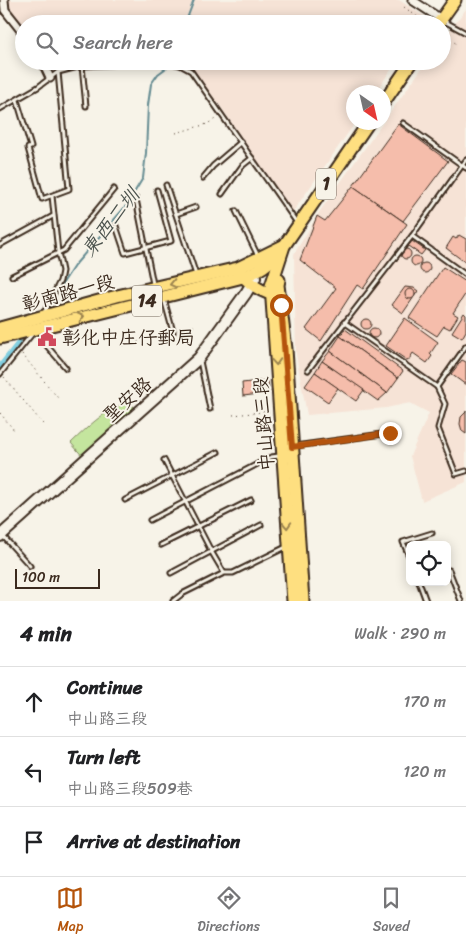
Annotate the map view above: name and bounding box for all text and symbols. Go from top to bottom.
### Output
search box [15,15,451,70]
text: Search here [73,26,173,59]
icon: search [33,29,61,57]
north arrow [346,85,391,130]
road number: 1 [316,168,336,200]
water label: 東西二圳 [72,178,150,265]
street label: 彰南路一段 [18,264,118,321]
one-way arrow [168,278,177,289]
road number: 14 [132,286,162,316]
route start [270,294,293,317]
one-way arrow [77,313,85,323]
place label: 彰化中庄仔郵局 [62,321,195,354]
public building icon: 彰化中庄仔郵局 [36,326,58,348]
one-way arrow [271,359,282,367]
street label: 聖安路 [95,368,160,431]
street label: 中山路三段 [244,375,283,473]
route end [379,422,402,445]
one-way arrow [281,521,292,529]
map controls [406,541,451,586]
button: locate [406,541,451,586]
text: 100 m [22,565,60,590]
scale bar [15,566,100,589]
text: 4 min [20,615,72,653]
text: Walk · 290 m [354,619,446,648]
text: Continue [67,671,143,704]
text: 170 m [403,687,446,716]
icon: ahead [20,688,48,716]
text: 中山路三段 [67,704,147,733]
text: Turn left [67,741,140,774]
text: 120 m [403,757,446,786]
icon: left [20,758,48,786]
text: 中山路三段509巷 [67,774,193,803]
text: Arrive at destination [67,825,240,858]
icon: arrive [20,828,48,856]
tab: Map [56,884,84,939]
tab: Directions [197,884,260,939]
tab: Saved [373,884,410,939]

